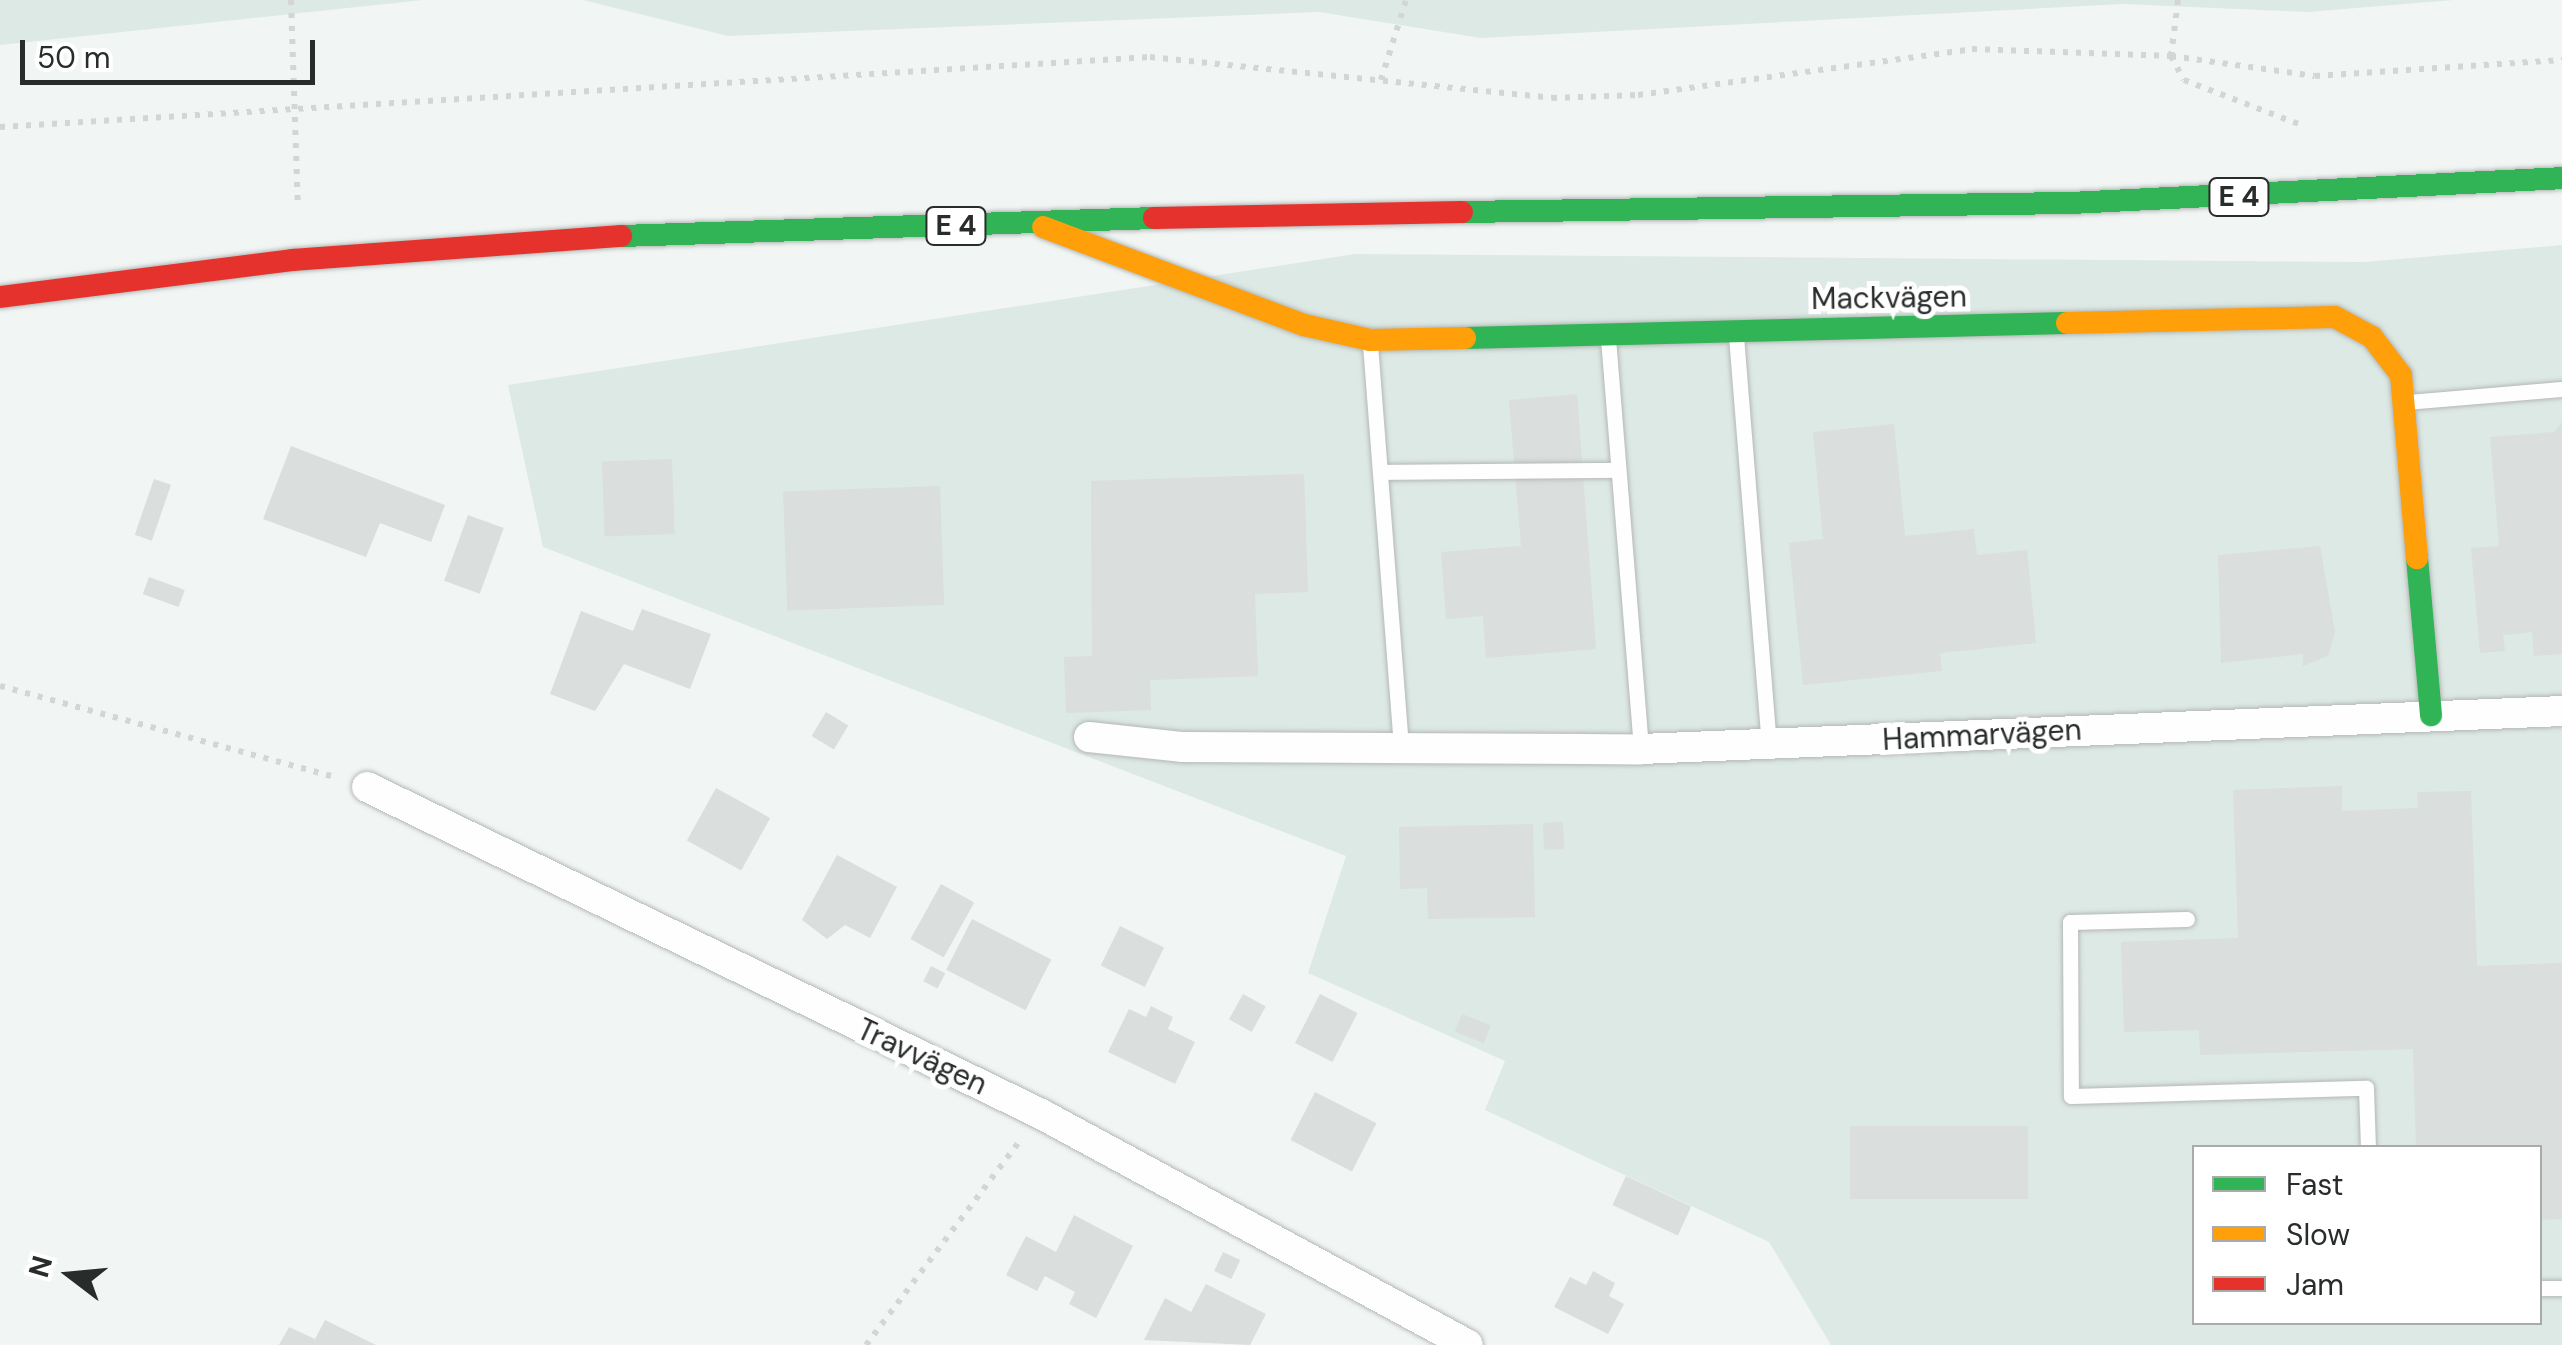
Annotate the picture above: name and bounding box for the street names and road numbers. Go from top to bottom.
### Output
road number: E 4 [2206,174,2272,220]
road number: E 4 [924,203,988,249]
street label: Mackvägen [1811,279,1967,317]
street label: Hammarvägen [1881,712,2083,758]
street label: Travvägen [851,1011,993,1103]

